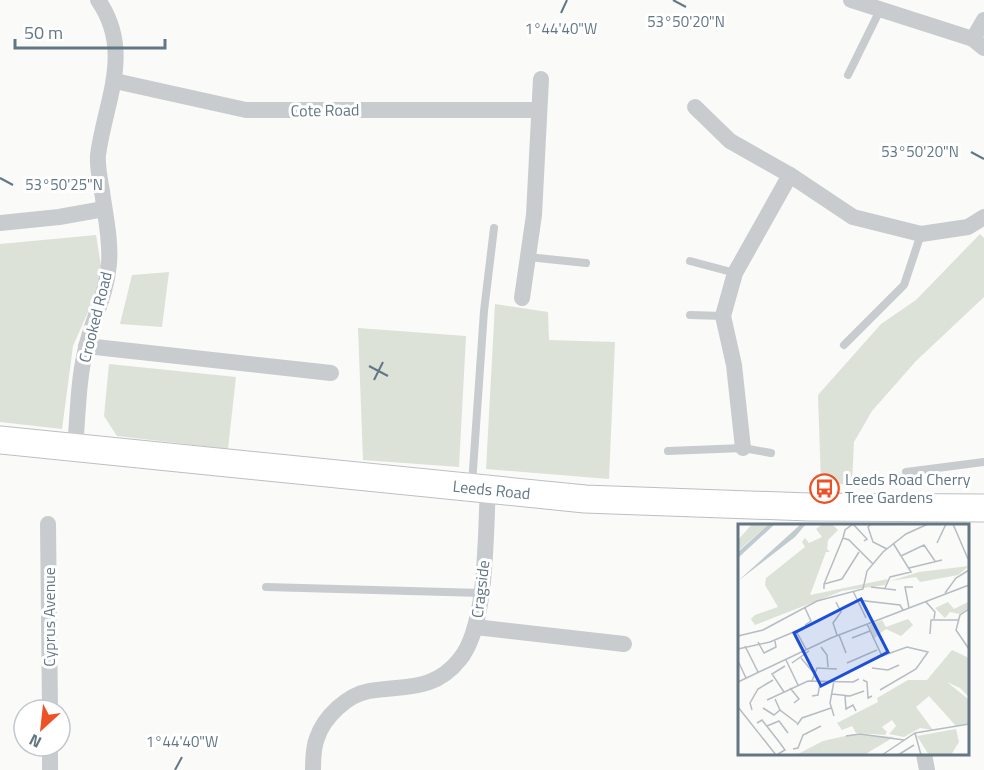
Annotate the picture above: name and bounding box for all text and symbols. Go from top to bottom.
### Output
text: 53°50'20"N [647,10,725,33]
scale bar [15,12,165,50]
text: 1°44'40"W [525,17,597,40]
text: 50 m [24,19,63,46]
street label: Cote Road [290,97,360,123]
text: 53°50'20"N [881,140,959,163]
text: 53°50'25"N [25,173,103,196]
street label: Crooked Road [72,269,118,365]
place label: Leeds Road Cherry Tree Gardens [845,467,971,509]
bus stop icon: Leeds Road Cherry Tree Gardens [808,472,840,504]
street label: Leeds Road [452,474,531,505]
inset map [738,524,969,755]
street label: Cragside [465,559,495,619]
street label: Cyprus Avenue [37,567,61,667]
north arrow [12,698,72,758]
text: N [25,728,46,755]
text: 1°44'40"W [146,730,218,753]

